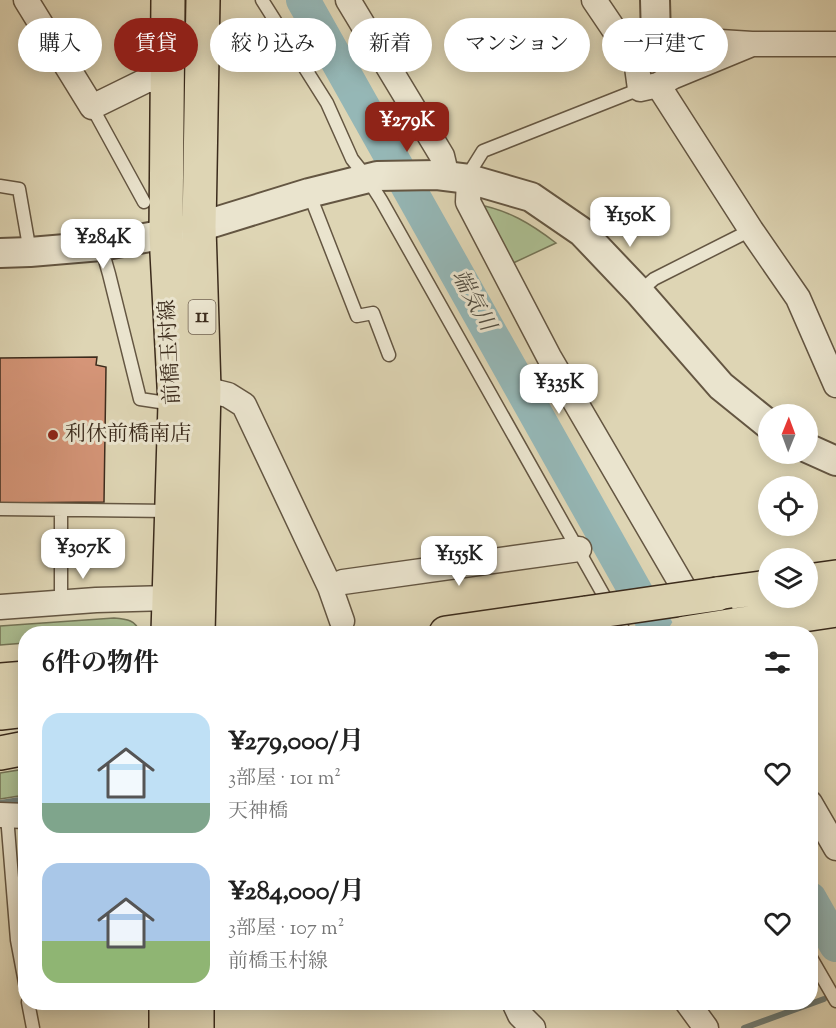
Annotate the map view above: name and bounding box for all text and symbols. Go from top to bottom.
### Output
chip: 購入 [18,18,102,72]
chip: 賃貸 [114,18,198,72]
chip: 絞り込み [210,18,336,72]
chip: 新着 [348,18,432,72]
chip: マンション [444,18,590,72]
chip: 一戸建て [602,18,728,72]
pin: ¥279K [365,102,449,153]
text: ¥279K [379,107,435,136]
pin: ¥150K [588,197,672,248]
text: ¥150K [604,202,656,231]
pin: ¥284K [61,219,145,270]
text: ¥284K [75,224,131,253]
water label: 端気川 [442,264,503,339]
street label: 前橋玉村線 [153,299,189,405]
road number: 11 [188,300,216,334]
pin: ¥335K [517,364,601,415]
text: ¥335K [534,369,584,398]
north arrow [758,404,818,464]
map controls [758,404,818,608]
place label: 利休前橋南店 [65,420,191,450]
marker: 利休前橋南店 [46,428,60,442]
button: locate [758,476,818,536]
pin: ¥307K [41,529,125,580]
text: ¥307K [55,534,111,563]
pin: ¥155K [417,536,501,587]
text: ¥155K [435,541,483,570]
button: layers [758,548,818,608]
text: 6件の物件 [42,646,159,683]
icon: filters [761,646,794,679]
text: ¥279,000/月 [228,724,364,761]
icon: home [90,737,162,809]
icon: heart [761,757,794,790]
text: 3部屋 · 101 m² [228,765,341,794]
text: 天神橋 [228,798,288,827]
text: ¥284,000/月 [228,874,365,911]
icon: home [90,887,162,959]
icon: heart [761,907,794,940]
text: 3部屋 · 107 m² [228,915,344,944]
text: 前橋玉村線 [228,948,328,977]

